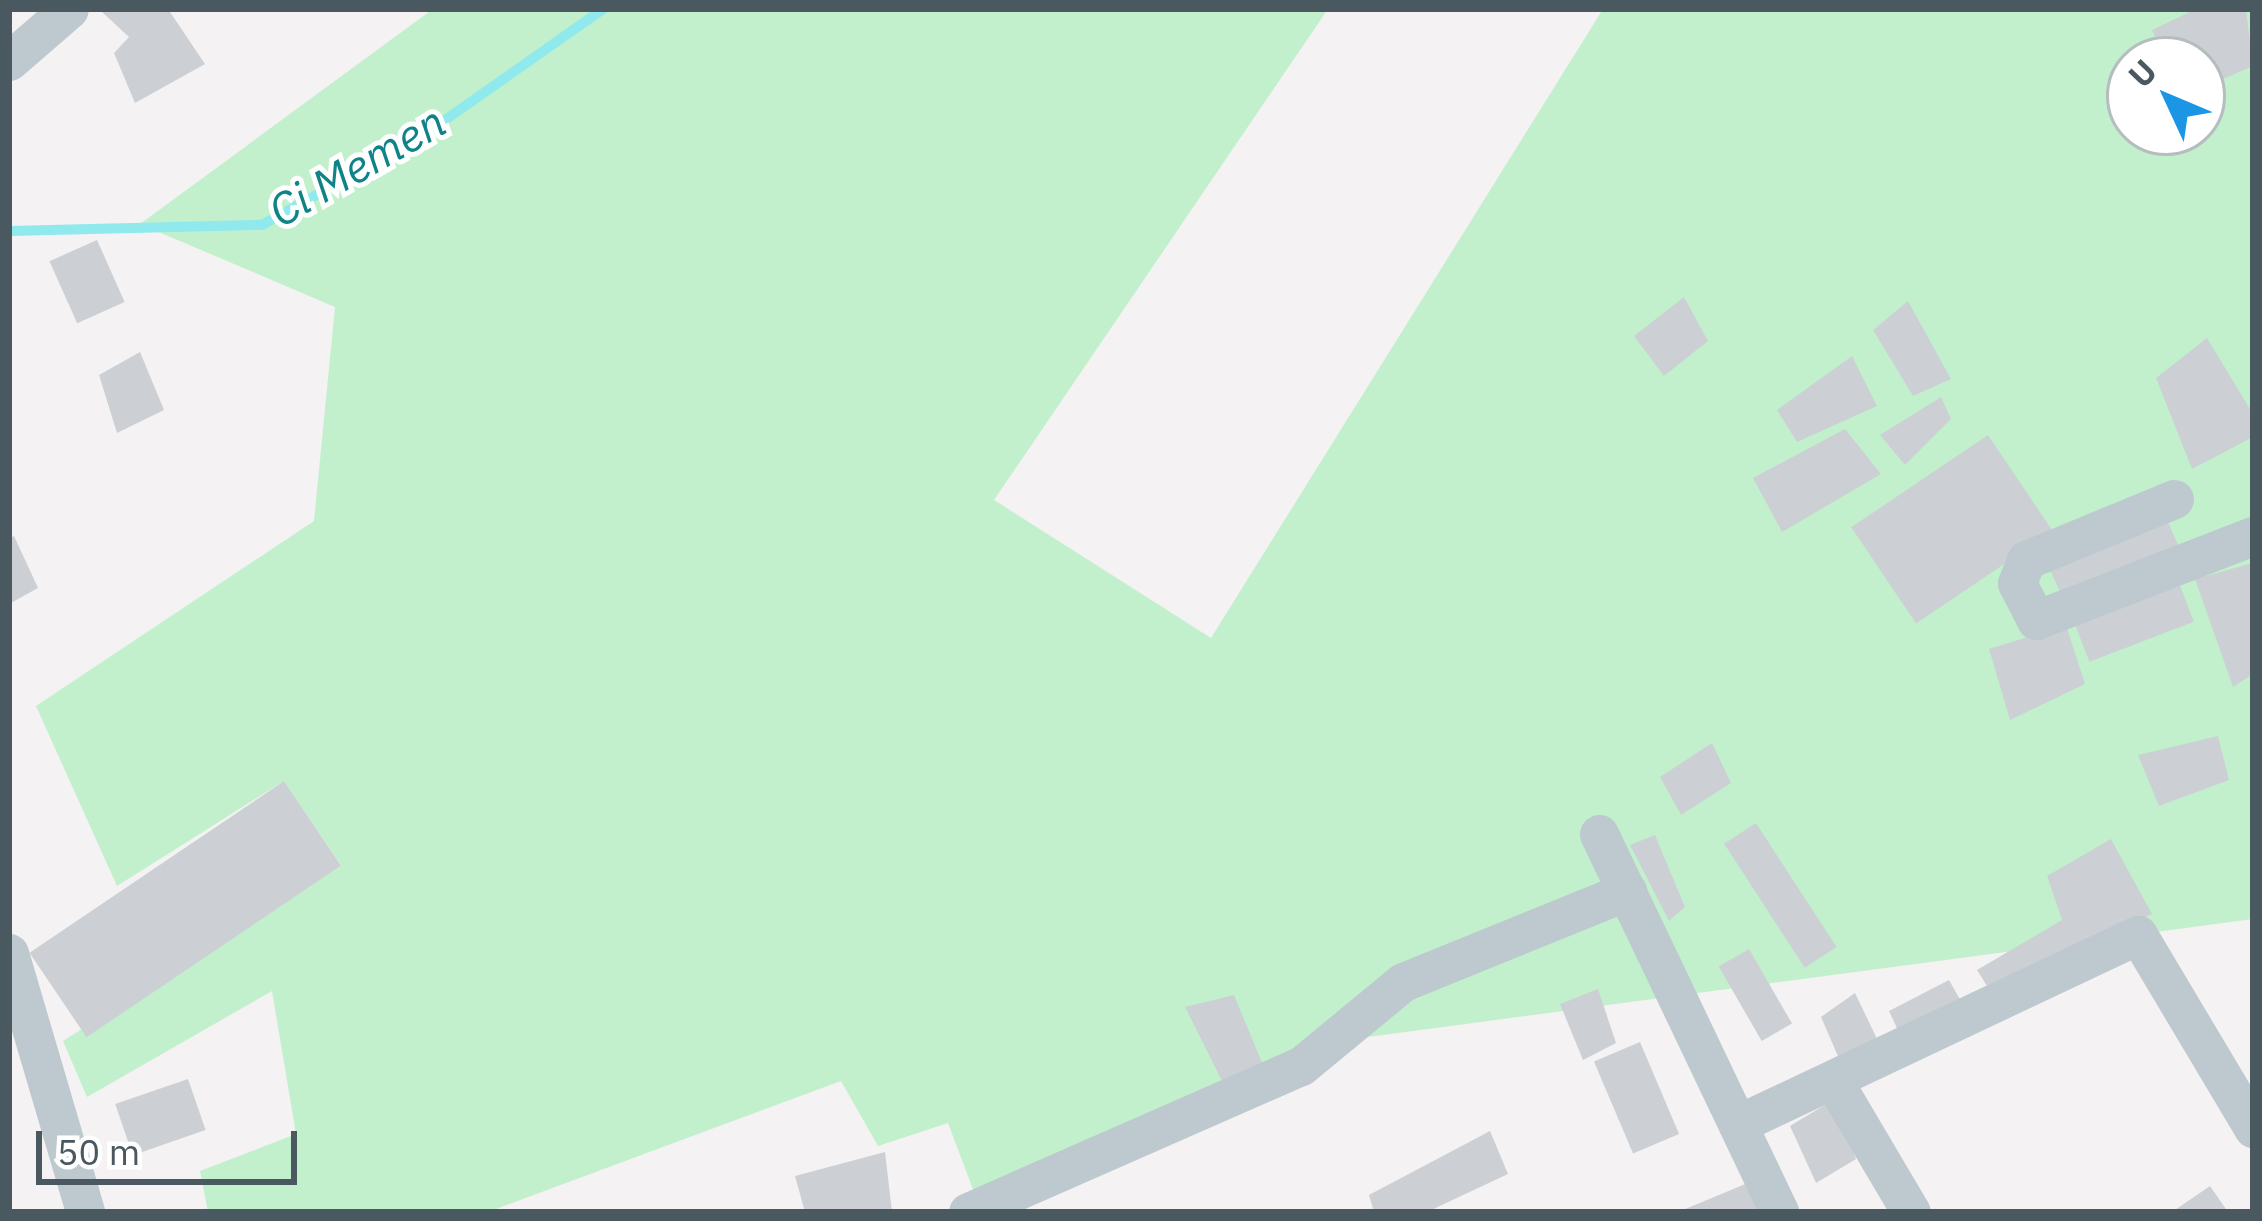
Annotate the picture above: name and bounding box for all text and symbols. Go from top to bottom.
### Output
north arrow [2106,36,2226,156]
text: U [2118,50,2165,96]
water label: Ci Memen [259,94,455,238]
scale bar [42,1107,303,1181]
text: 50 m [57,1128,140,1175]

